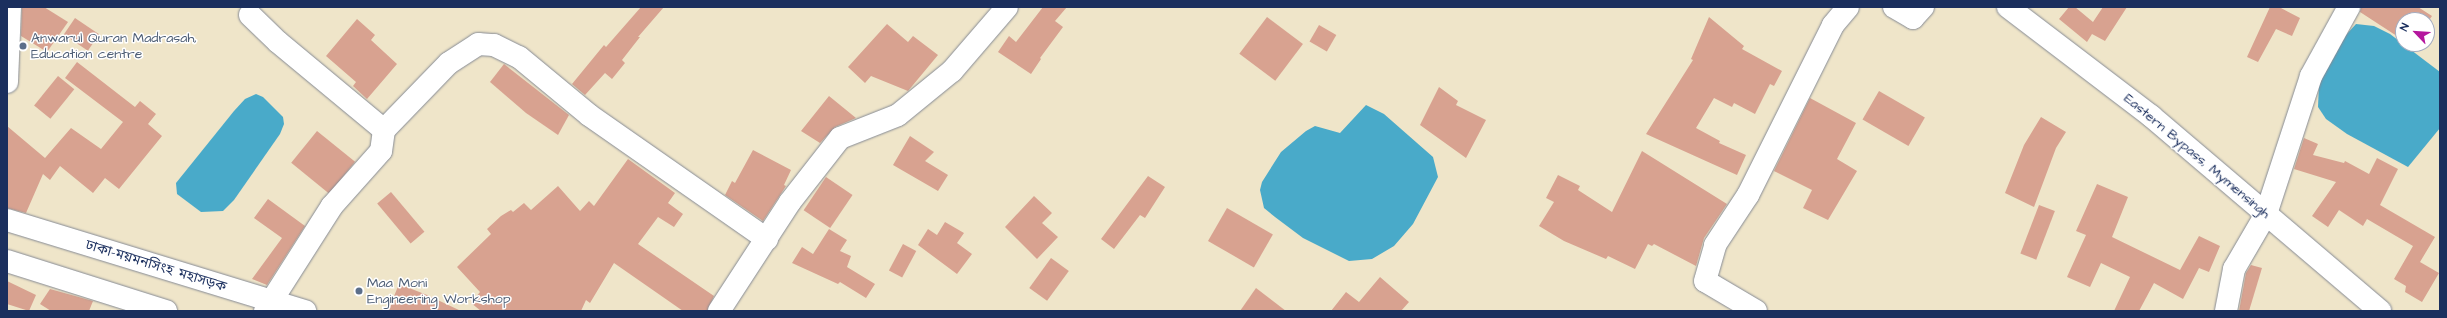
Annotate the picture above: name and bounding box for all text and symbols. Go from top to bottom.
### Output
north arrow [2395,12,2435,52]
text: N [2396,21,2413,33]
place label: Anwarul Quran Madrasah, Education centre [31,30,197,62]
marker: Anwarul Quran Madrasah, Education centre [18,41,28,51]
street label: Eastern Bypass, Mymensingh [2120,90,2274,222]
street label: ঢাকা-ময়মনসিংহ মহাসড়ক [83,237,229,295]
place label: Maa Moni Engineering Workshop [367,275,510,308]
marker: Maa Moni Engineering Workshop [354,286,364,296]

